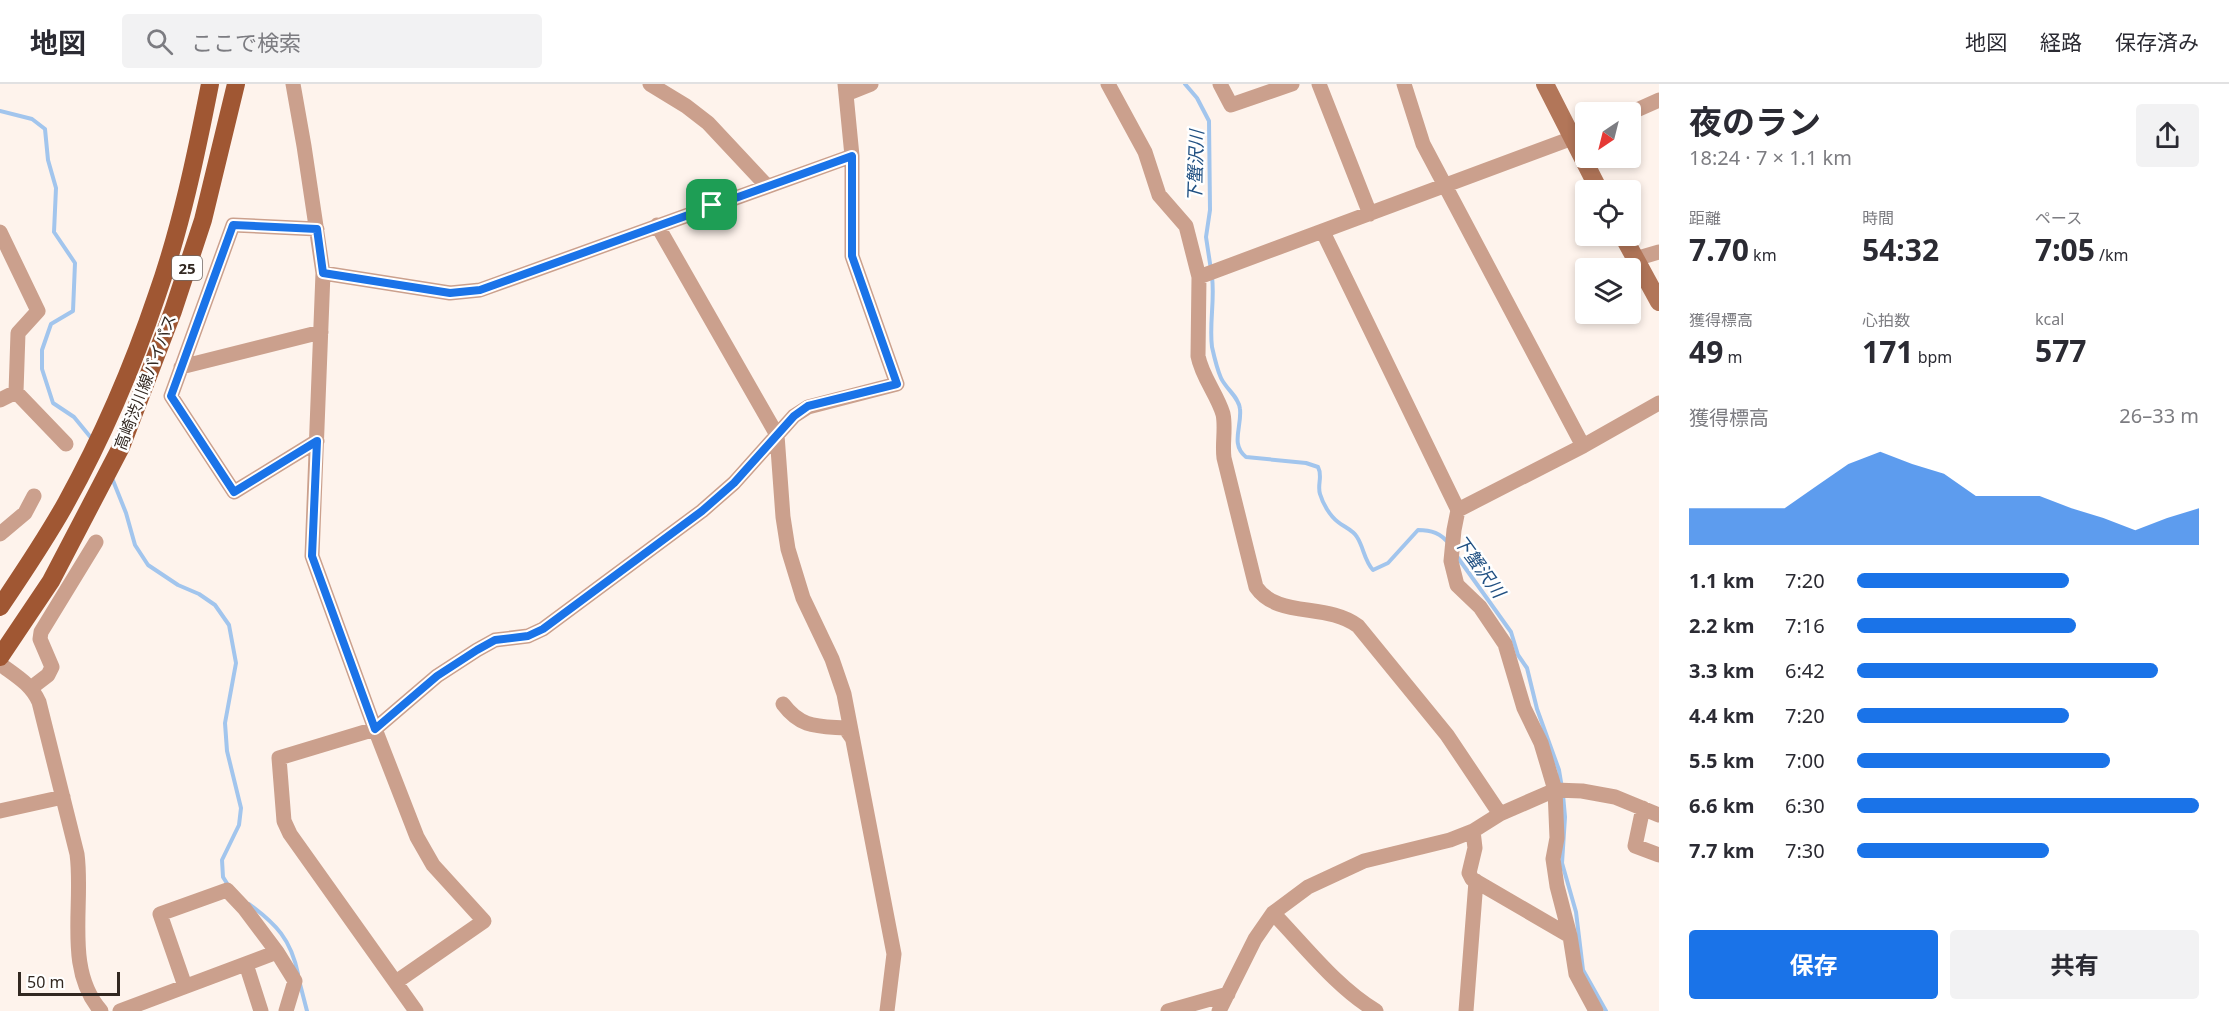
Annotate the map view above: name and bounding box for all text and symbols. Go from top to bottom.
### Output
search box [122,14,542,68]
text: 地図 [30,23,86,61]
icon: search [143,25,176,58]
text: ここで検索 [191,27,301,57]
text: 地図 [1965,28,2007,56]
text: 経路 [2040,28,2082,56]
text: 保存済み [2115,28,2199,56]
text: 夜のラン [1689,99,1821,144]
north arrow [1575,102,1641,168]
map controls [1575,102,1641,324]
button: share [2136,104,2199,167]
water label: 下蟹沢川 [1182,128,1208,202]
text: 18:24 · 7 × 1.1 km [1689,144,1852,171]
pin [686,179,737,230]
button: locate [1575,180,1641,246]
icon: arrive [695,188,728,221]
text: 距離 [1689,207,1721,229]
text: 時間 [1862,207,1894,229]
text: ペース [2035,207,2082,229]
text: 7.70 [1689,229,1749,270]
text: 54:32 [1862,229,1939,270]
text: 7:05 [2035,229,2095,270]
text: km [1749,244,1777,266]
text: /km [2095,244,2129,266]
road number: 25 [172,256,202,280]
button: layers [1575,258,1641,324]
text: kcal [2035,308,2064,330]
text: 獲得標高 [1689,309,1753,331]
text: 心拍数 [1862,309,1910,331]
street label: 高崎渋川線バイパス [109,311,181,453]
text: 577 [2035,330,2086,371]
text: 49 [1689,331,1723,372]
text: 171 [1862,331,1913,372]
text: m [1723,346,1742,368]
text: bpm [1913,346,1952,368]
text: 26–33 m [2119,402,2199,429]
text: 獲得標高 [1689,404,1769,431]
water label: 下蟹沢川 [1449,530,1512,604]
text: 1.1 km [1689,567,1755,594]
text: 7:20 [1785,567,1825,594]
text: 2.2 km [1689,612,1755,639]
text: 7:16 [1785,612,1825,639]
text: 3.3 km [1689,657,1755,684]
text: 6:42 [1785,657,1825,684]
text: 4.4 km [1689,702,1755,729]
text: 7:20 [1785,702,1825,729]
text: 5.5 km [1689,747,1755,774]
text: 7:00 [1785,747,1825,774]
text: 6.6 km [1689,792,1755,819]
text: 6:30 [1785,792,1825,819]
text: 7.7 km [1689,837,1755,864]
text: 7:30 [1785,837,1825,864]
button: 保存 [1689,930,1938,999]
button: 共有 [1950,930,2199,999]
scale bar [18,969,120,996]
text: 50 m [27,971,64,993]

